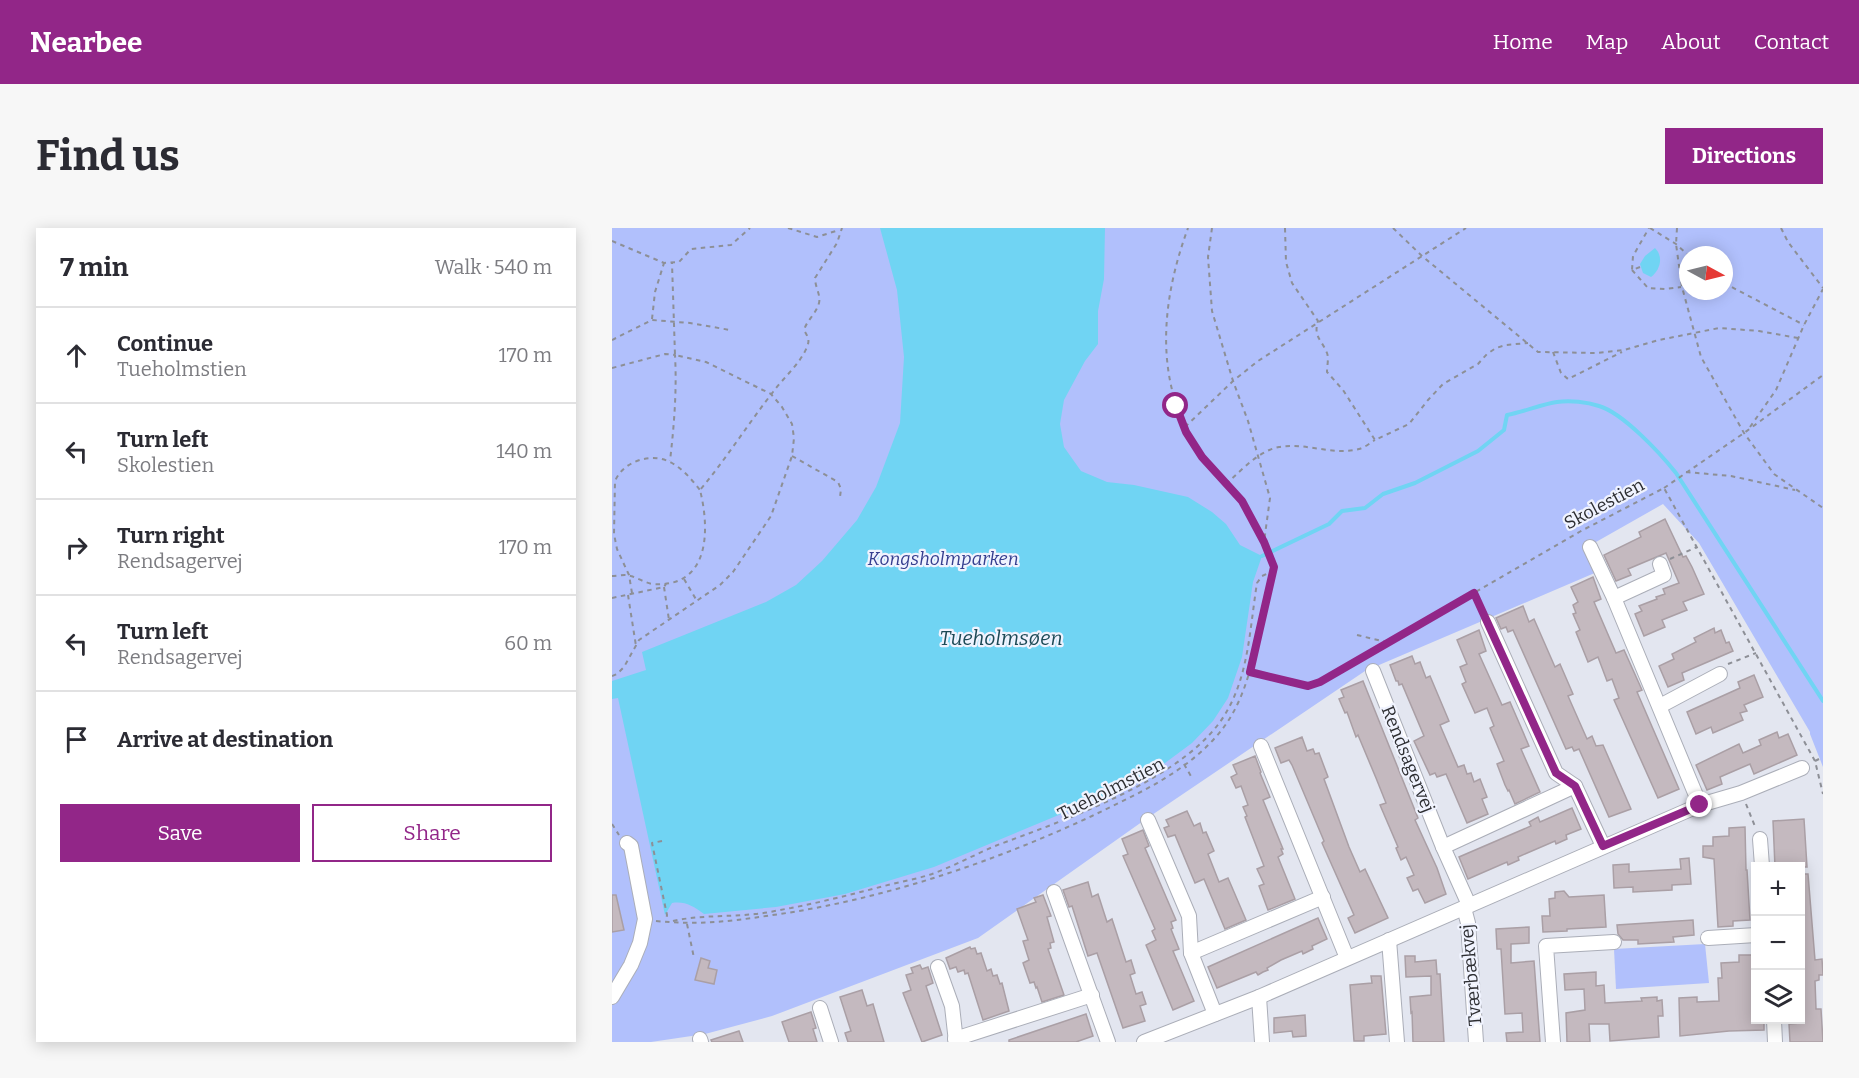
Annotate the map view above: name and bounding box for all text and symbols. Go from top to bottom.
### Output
text: Nearbee [30,26,142,59]
text: Home [1493,29,1553,55]
text: Map [1586,29,1628,55]
text: About [1661,29,1721,55]
text: Contact [1754,29,1829,55]
button: Directions [1665,128,1823,184]
text: Find us [36,131,180,181]
north arrow [1679,246,1733,300]
text: 7 min [60,252,128,283]
text: Walk · 540 m [435,255,552,279]
text: Continue [117,330,213,357]
icon: ahead [60,339,93,372]
text: 170 m [499,343,552,367]
text: Tueholmstien [117,357,247,381]
route start [1162,392,1188,418]
text: Turn left [117,426,209,453]
icon: left [60,435,93,468]
text: 140 m [496,439,552,463]
text: Skolestien [117,453,214,477]
street label: Skolestien [1560,473,1648,534]
text: Turn right [117,522,225,549]
icon: right [60,531,93,564]
text: 170 m [499,535,552,559]
park label: Kongsholmparken [867,548,1019,570]
text: Rendsagervej [117,549,243,573]
text: Turn left [117,618,209,645]
water label: Tueholmsøen [939,626,1063,650]
icon: left [60,627,93,660]
text: 60 m [504,631,552,655]
text: Rendsagervej [117,645,243,669]
street label: Rendsagervej [1377,702,1439,816]
icon: arrive [60,723,93,756]
text: Arrive at destination [117,726,333,753]
street label: Tueholmstien [1054,752,1169,825]
route end [1686,791,1712,817]
button: Save [60,804,300,862]
button: Share [312,804,552,862]
map controls [1751,862,1805,1024]
button: + [1751,862,1805,916]
button: − [1751,916,1805,970]
street label: Tværbækvej [1456,923,1486,1027]
button: layers [1751,970,1805,1024]

